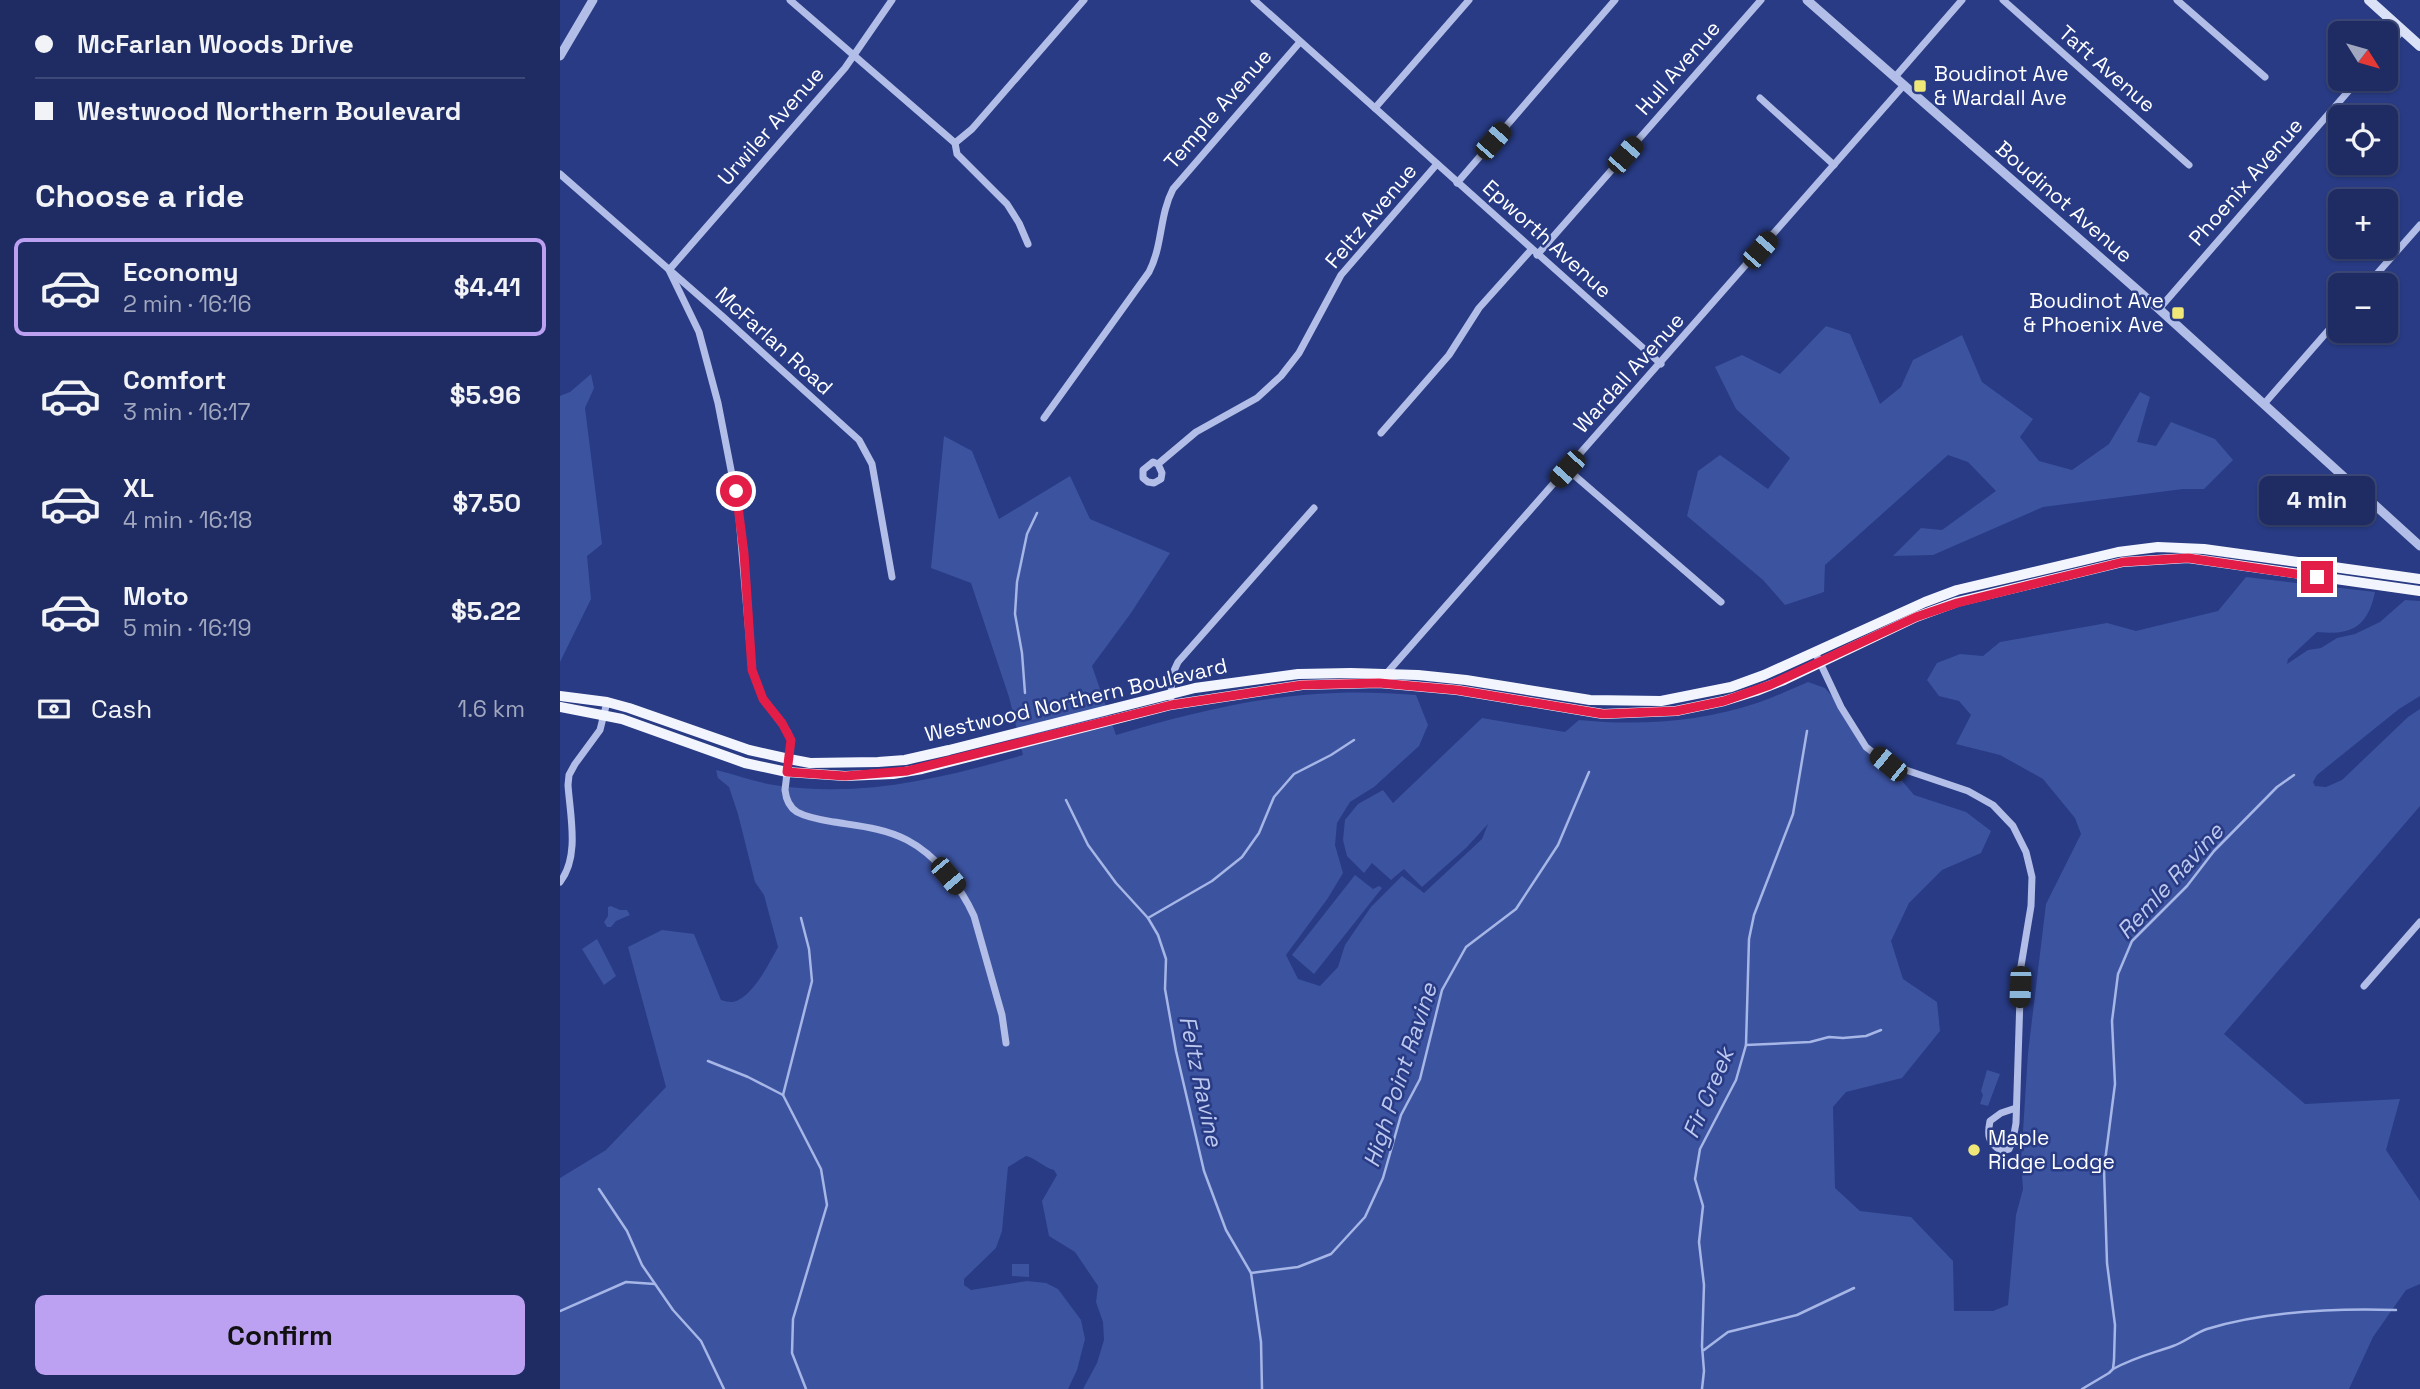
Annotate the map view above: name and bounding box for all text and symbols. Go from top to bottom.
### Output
street label: Hull Avenue [1629,15,1726,120]
street label: Taft Avenue [2053,19,2161,118]
north arrow [2328,21,2398,91]
map controls [2328,21,2398,343]
text: McFarlan Woods Drive [77,27,354,61]
street label: Temple Avenue [1158,43,1277,175]
place label: Boudinot Ave & Wardall Ave [1934,60,2069,111]
street label: Urwiler Avenue [712,61,830,191]
marker: Boudinot Ave & Wardall Ave [1912,78,1928,94]
text: Westwood Northern Boulevard [77,94,461,128]
button: locate [2328,105,2398,175]
street label: Phoenix Avenue [2183,112,2309,251]
car [1472,118,1515,164]
car [1604,132,1647,178]
street label: Boudinot Avenue [1990,135,2138,268]
street label: Feltz Avenue [1319,158,1422,274]
street label: Epworth Avenue [1477,174,1617,304]
text: Choose a ride [35,176,245,216]
button: + [2328,189,2398,259]
car [1739,227,1782,273]
text: Economy [123,255,239,289]
icon: car [39,256,102,319]
text: $4.41 [454,270,521,304]
button: − [2328,273,2398,343]
street label: McFarlan Road [710,281,839,400]
place label: Boudinot Ave & Phoenix Ave [2023,287,2164,338]
text: 2 min · 16:16 [123,289,252,319]
marker: Boudinot Ave & Phoenix Ave [2170,305,2186,321]
street label: Wardall Avenue [1567,307,1690,439]
text: Comfort [123,363,226,397]
icon: car [39,364,102,427]
text: $5.96 [450,378,521,412]
text: 3 min · 16:17 [123,397,251,427]
car [1546,446,1589,492]
text: XL [123,471,154,505]
icon: car [39,472,102,535]
route start [720,475,752,507]
callout: 4 min [2259,476,2375,524]
text: 4 min [2287,485,2347,515]
text: $7.50 [452,486,521,520]
text: 4 min · 16:18 [123,505,252,535]
route end [2301,561,2333,593]
text: Moto [123,579,189,613]
icon: car [39,580,102,643]
text: $5.22 [451,594,521,628]
text: 5 min · 16:19 [123,613,252,643]
street label: Westwood Northern Boulevard [922,652,1230,747]
icon: cash [35,690,73,728]
text: Cash [91,692,152,726]
text: 1.6 km [458,694,525,724]
car [1866,743,1911,785]
water label: Remle Ravine [2110,816,2231,945]
car [927,853,970,899]
car [2009,966,2032,1008]
water label: High Point Ravine [1356,978,1444,1171]
water label: Feltz Ravine [1173,1013,1230,1150]
water label: Fir Creek [1676,1041,1741,1143]
place label: Maple Ridge Lodge [1988,1124,2115,1175]
marker: Maple Ridge Lodge [1966,1142,1982,1158]
button: Confirm [35,1295,525,1375]

